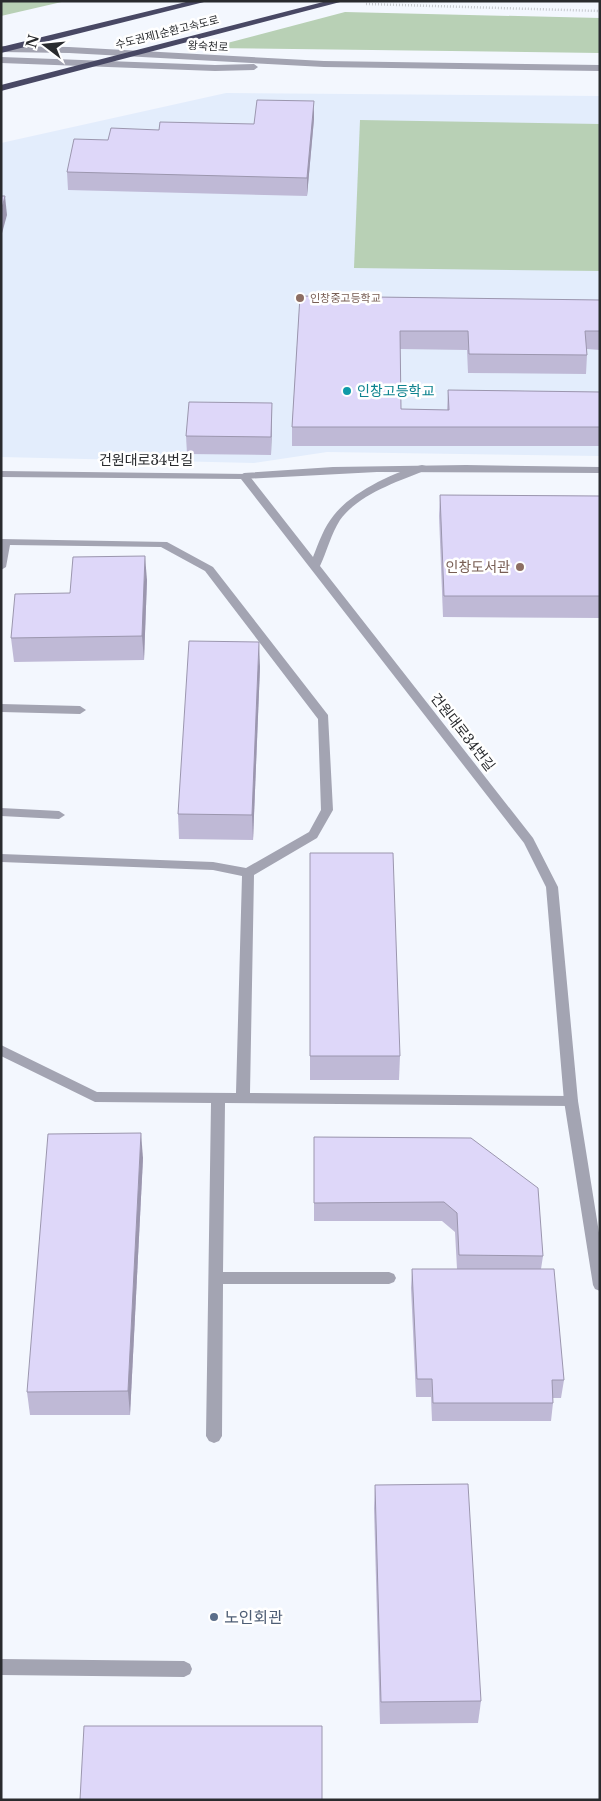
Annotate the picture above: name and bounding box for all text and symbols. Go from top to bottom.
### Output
street label: 수도권제1순환고속도로 [114,12,220,52]
north arrow [20,20,70,70]
text: N [22,33,43,50]
street label: 왕숙천로 [187,38,229,54]
place label: 인창중고등학교 [310,291,381,305]
marker: 인창중고등학교 [294,292,306,304]
place label: 인창고등학교 [357,382,434,400]
marker: 인창고등학교 [341,385,353,397]
street label: 건원대로34번길 [99,451,193,469]
place label: 인창도서관 [446,558,510,576]
marker: 인창도서관 [514,561,526,573]
street label: 건원대로34번길 [427,689,499,775]
place label: 노인회관 [224,1607,283,1627]
marker: 노인회관 [208,1611,220,1623]

